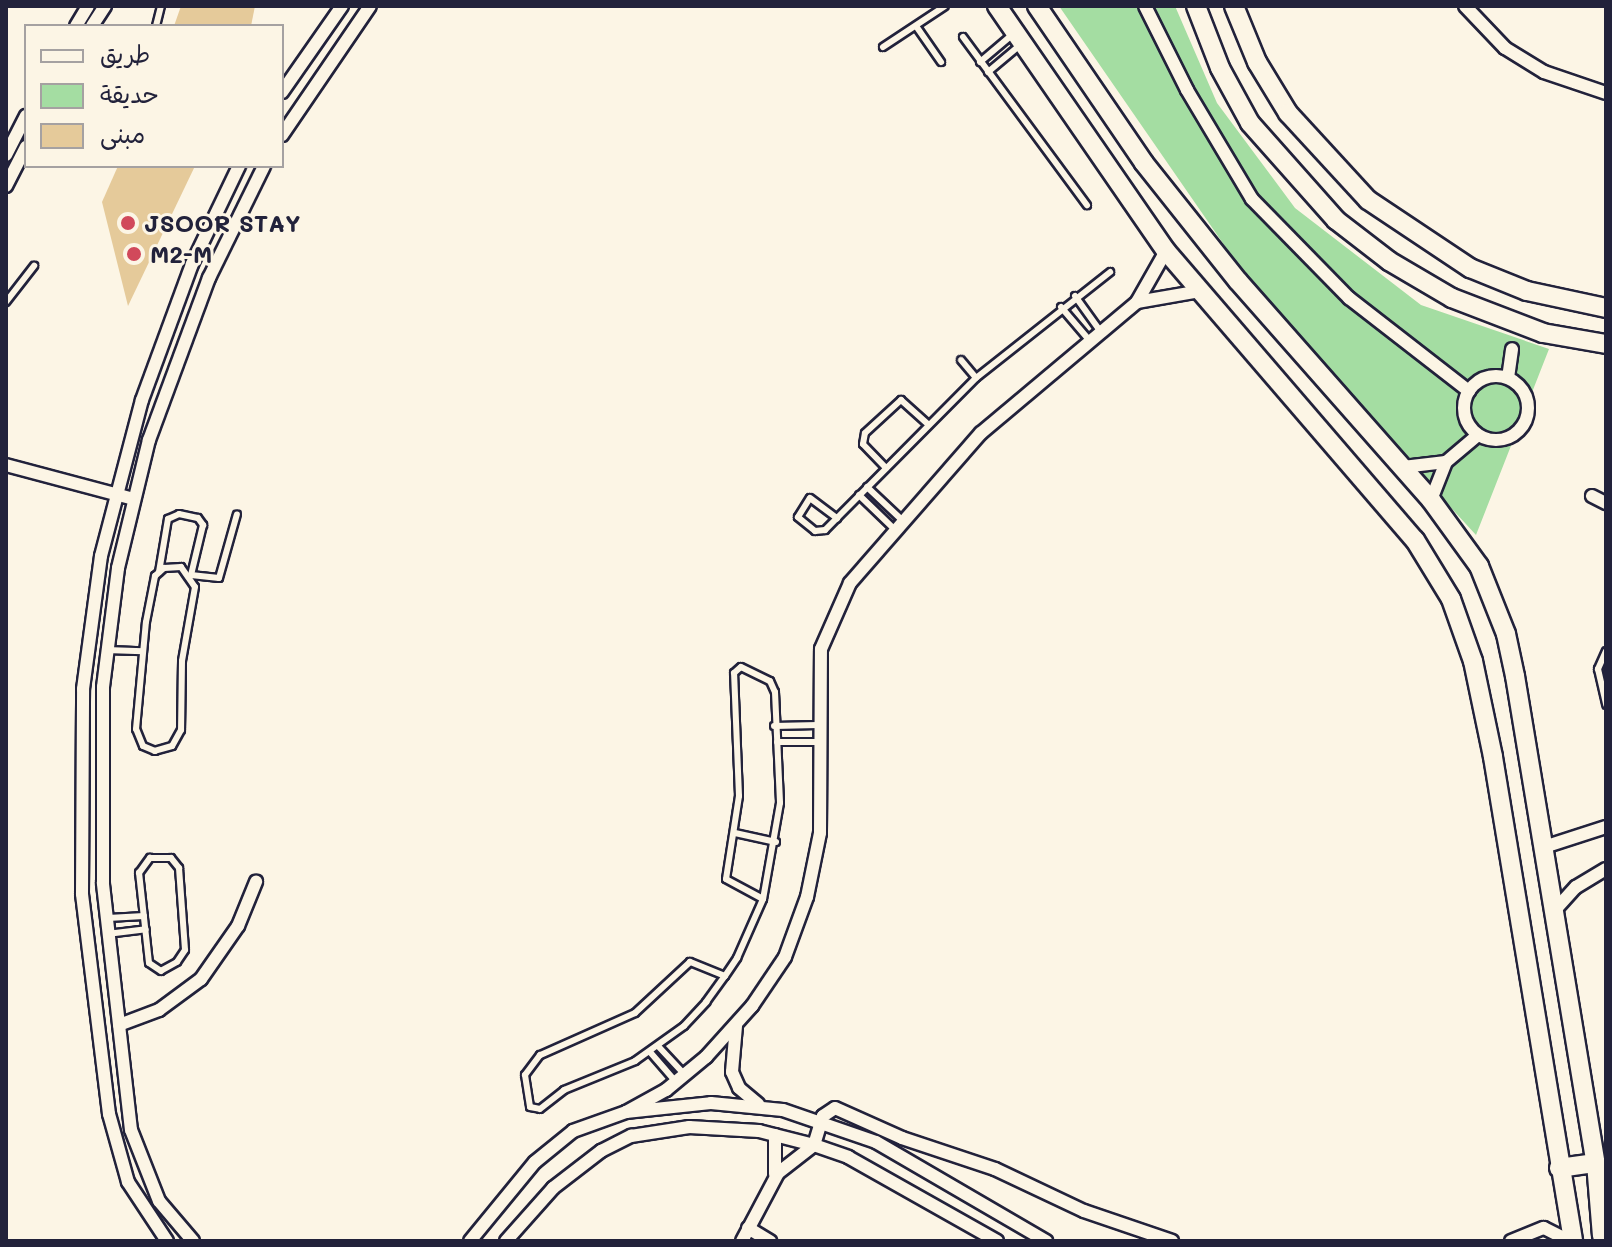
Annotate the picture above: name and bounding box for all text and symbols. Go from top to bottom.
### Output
legend [24,24,284,168]
text: طريق [100,38,150,69]
text: حديقة [100,78,159,109]
text: مبنى [100,118,145,149]
place label: JSOOR STAY [144,209,301,237]
marker: JSOOR STAY [119,214,137,232]
place label: M2-M [150,240,212,268]
marker: M2-M [125,245,143,263]

